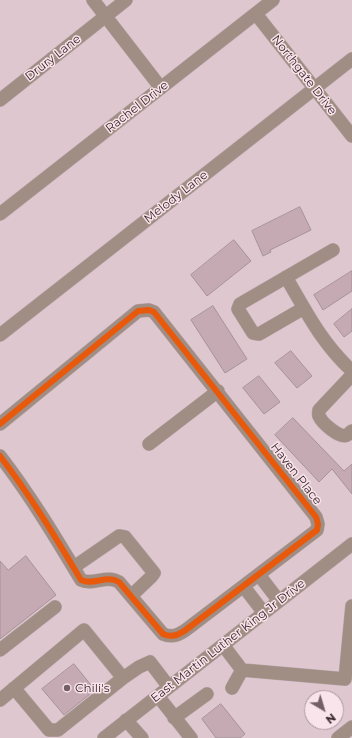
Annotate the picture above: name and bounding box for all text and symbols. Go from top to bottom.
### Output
street label: Drury Lane [22,32,84,84]
street label: Northgate Drive [268,32,340,118]
street label: Rachel Drive [103,78,171,136]
street label: Melody Lane [141,168,211,226]
street label: Haven Place [267,440,325,508]
street label: East Martin Luther King Jr Drive [148,576,308,706]
place label: Chili's [75,681,110,695]
marker: Chili's [62,683,72,693]
north arrow [304,690,344,730]
text: N [323,710,339,727]

